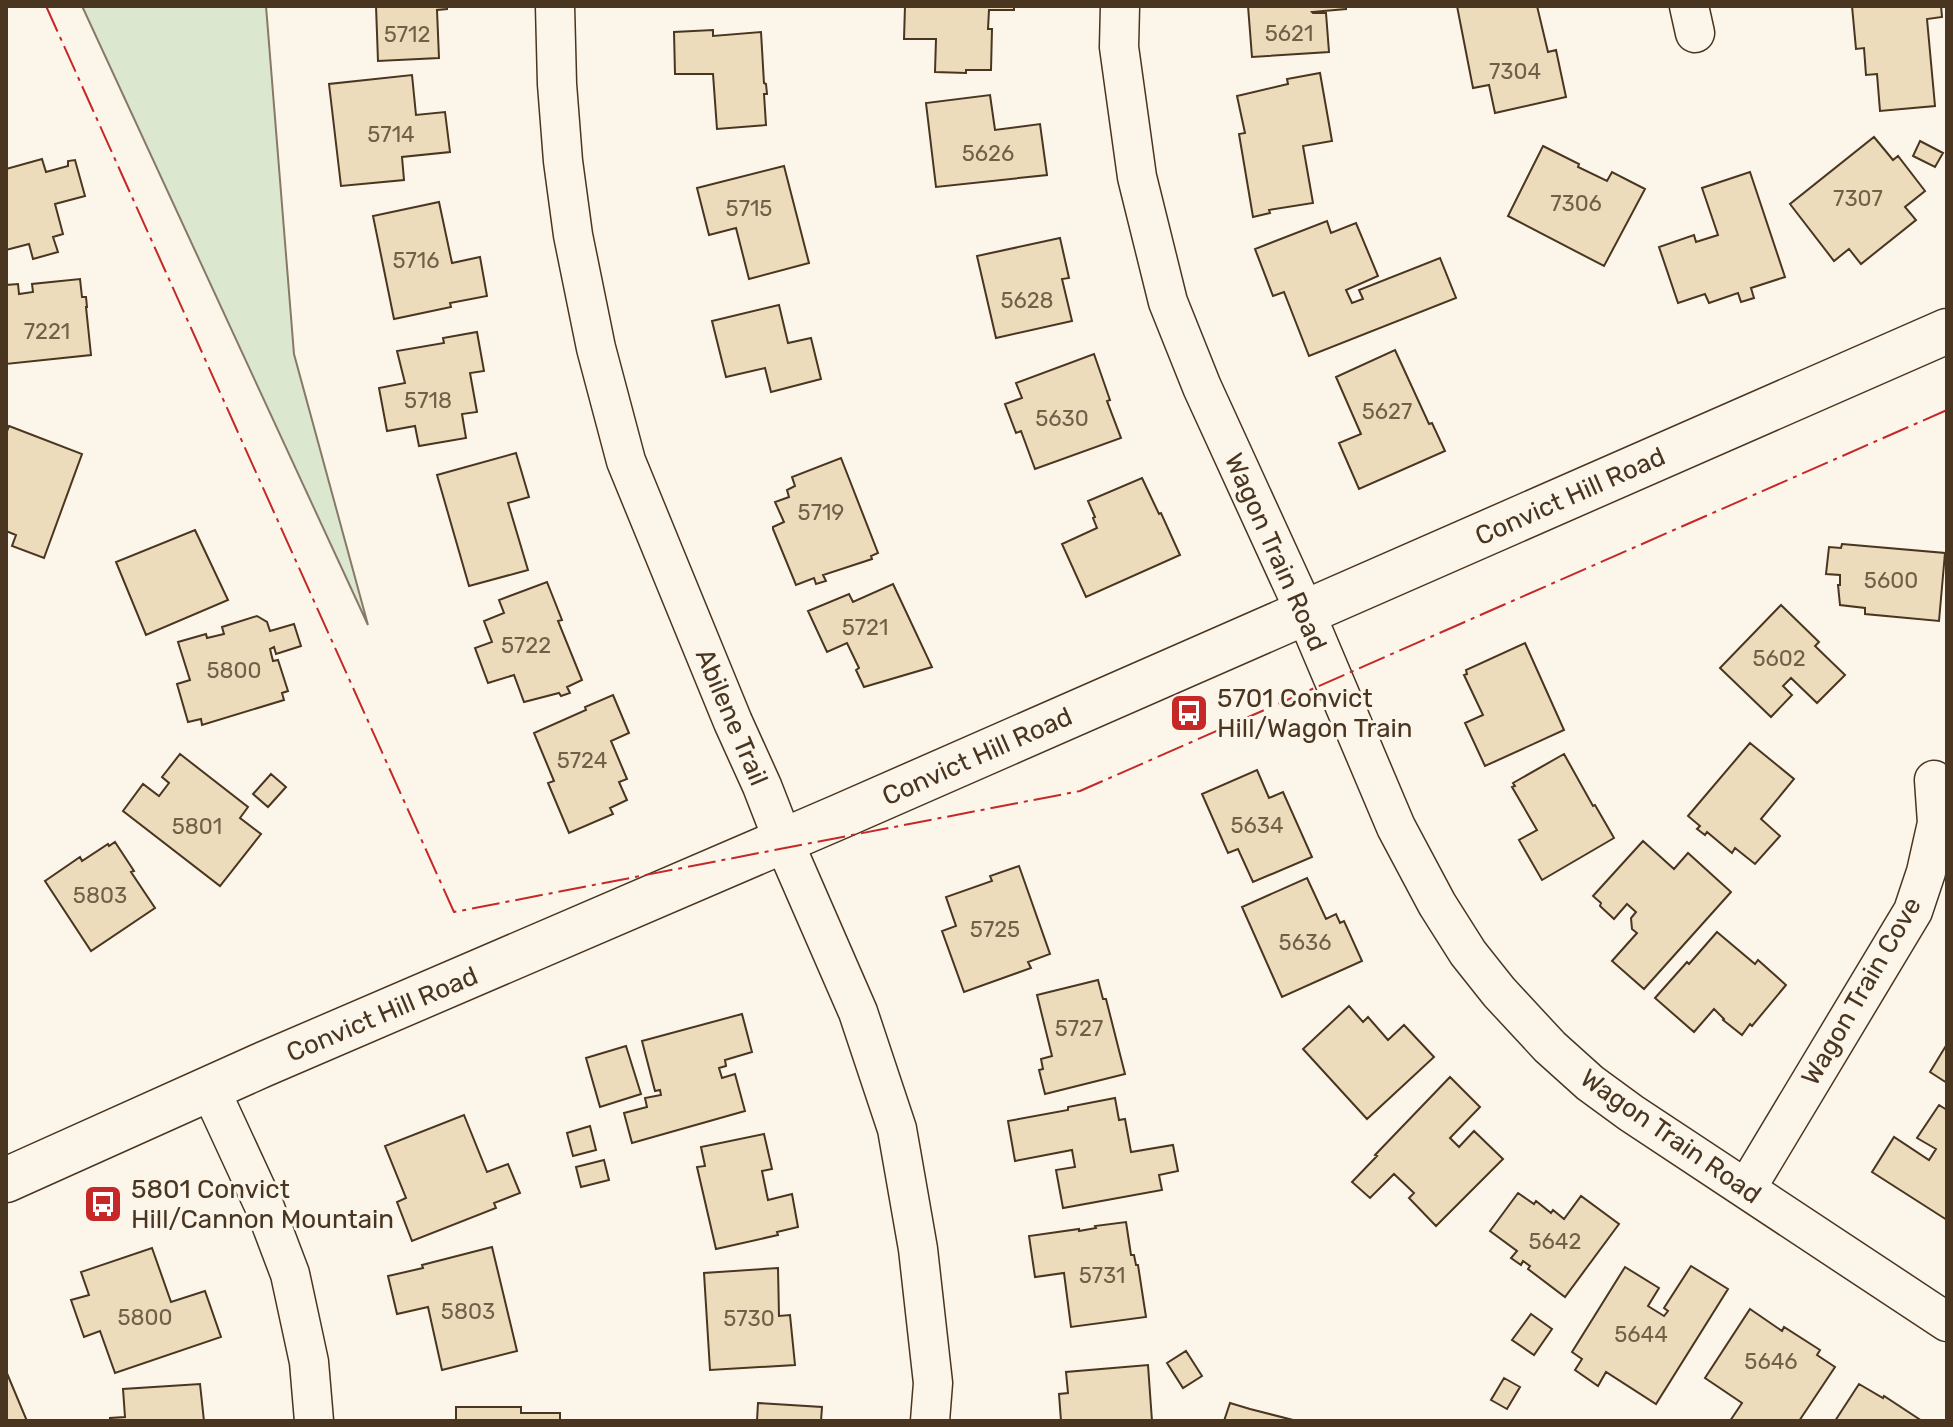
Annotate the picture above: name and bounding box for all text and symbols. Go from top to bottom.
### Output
house number: 5621 [1265,20,1313,47]
house number: 5712 [384,21,430,48]
house number: 7304 [1489,58,1541,85]
house number: 5714 [367,121,415,148]
house number: 5626 [962,140,1014,167]
house number: 7307 [1833,185,1883,212]
house number: 7306 [1550,190,1602,217]
house number: 5715 [726,195,772,222]
house number: 5716 [392,247,440,274]
house number: 5628 [1000,287,1054,314]
house number: 7221 [24,318,70,345]
house number: 5718 [404,387,452,414]
house number: 5627 [1362,398,1412,425]
house number: 5630 [1035,405,1089,432]
street label: Convict Hill Road [1470,441,1670,552]
street label: Wagon Train Road [1218,448,1333,656]
house number: 5719 [798,499,844,526]
house number: 5600 [1864,567,1918,594]
house number: 5721 [842,614,888,641]
house number: 5722 [501,632,551,659]
street label: Abilene Trail [689,644,774,790]
house number: 5602 [1752,645,1806,672]
house number: 5800 [206,657,262,684]
place label: 5701 Convict Hill/Wagon Train [1217,683,1413,744]
bus stop icon: 5701 Convict Hill/Wagon Train [1168,692,1210,734]
street label: Convict Hill Road [877,701,1077,812]
house number: 5724 [557,747,607,774]
house number: 5634 [1230,812,1284,839]
house number: 5801 [172,813,222,840]
house number: 5803 [73,882,127,909]
street label: Wagon Train Cove [1795,892,1928,1091]
house number: 5725 [970,916,1020,943]
house number: 5636 [1279,929,1331,956]
street label: Convict Hill Road [282,960,482,1069]
house number: 5727 [1055,1015,1103,1042]
street label: Wagon Train Road [1574,1062,1767,1210]
place label: 5801 Convict Hill/Cannon Mountain [131,1174,394,1235]
bus stop icon: 5801 Convict Hill/Cannon Mountain [82,1183,124,1225]
house number: 5642 [1529,1228,1581,1255]
house number: 5731 [1079,1262,1125,1289]
house number: 5803 [441,1298,495,1325]
house number: 5800 [117,1304,173,1331]
house number: 5730 [723,1305,775,1332]
house number: 5644 [1614,1321,1668,1348]
house number: 5646 [1744,1348,1798,1375]

